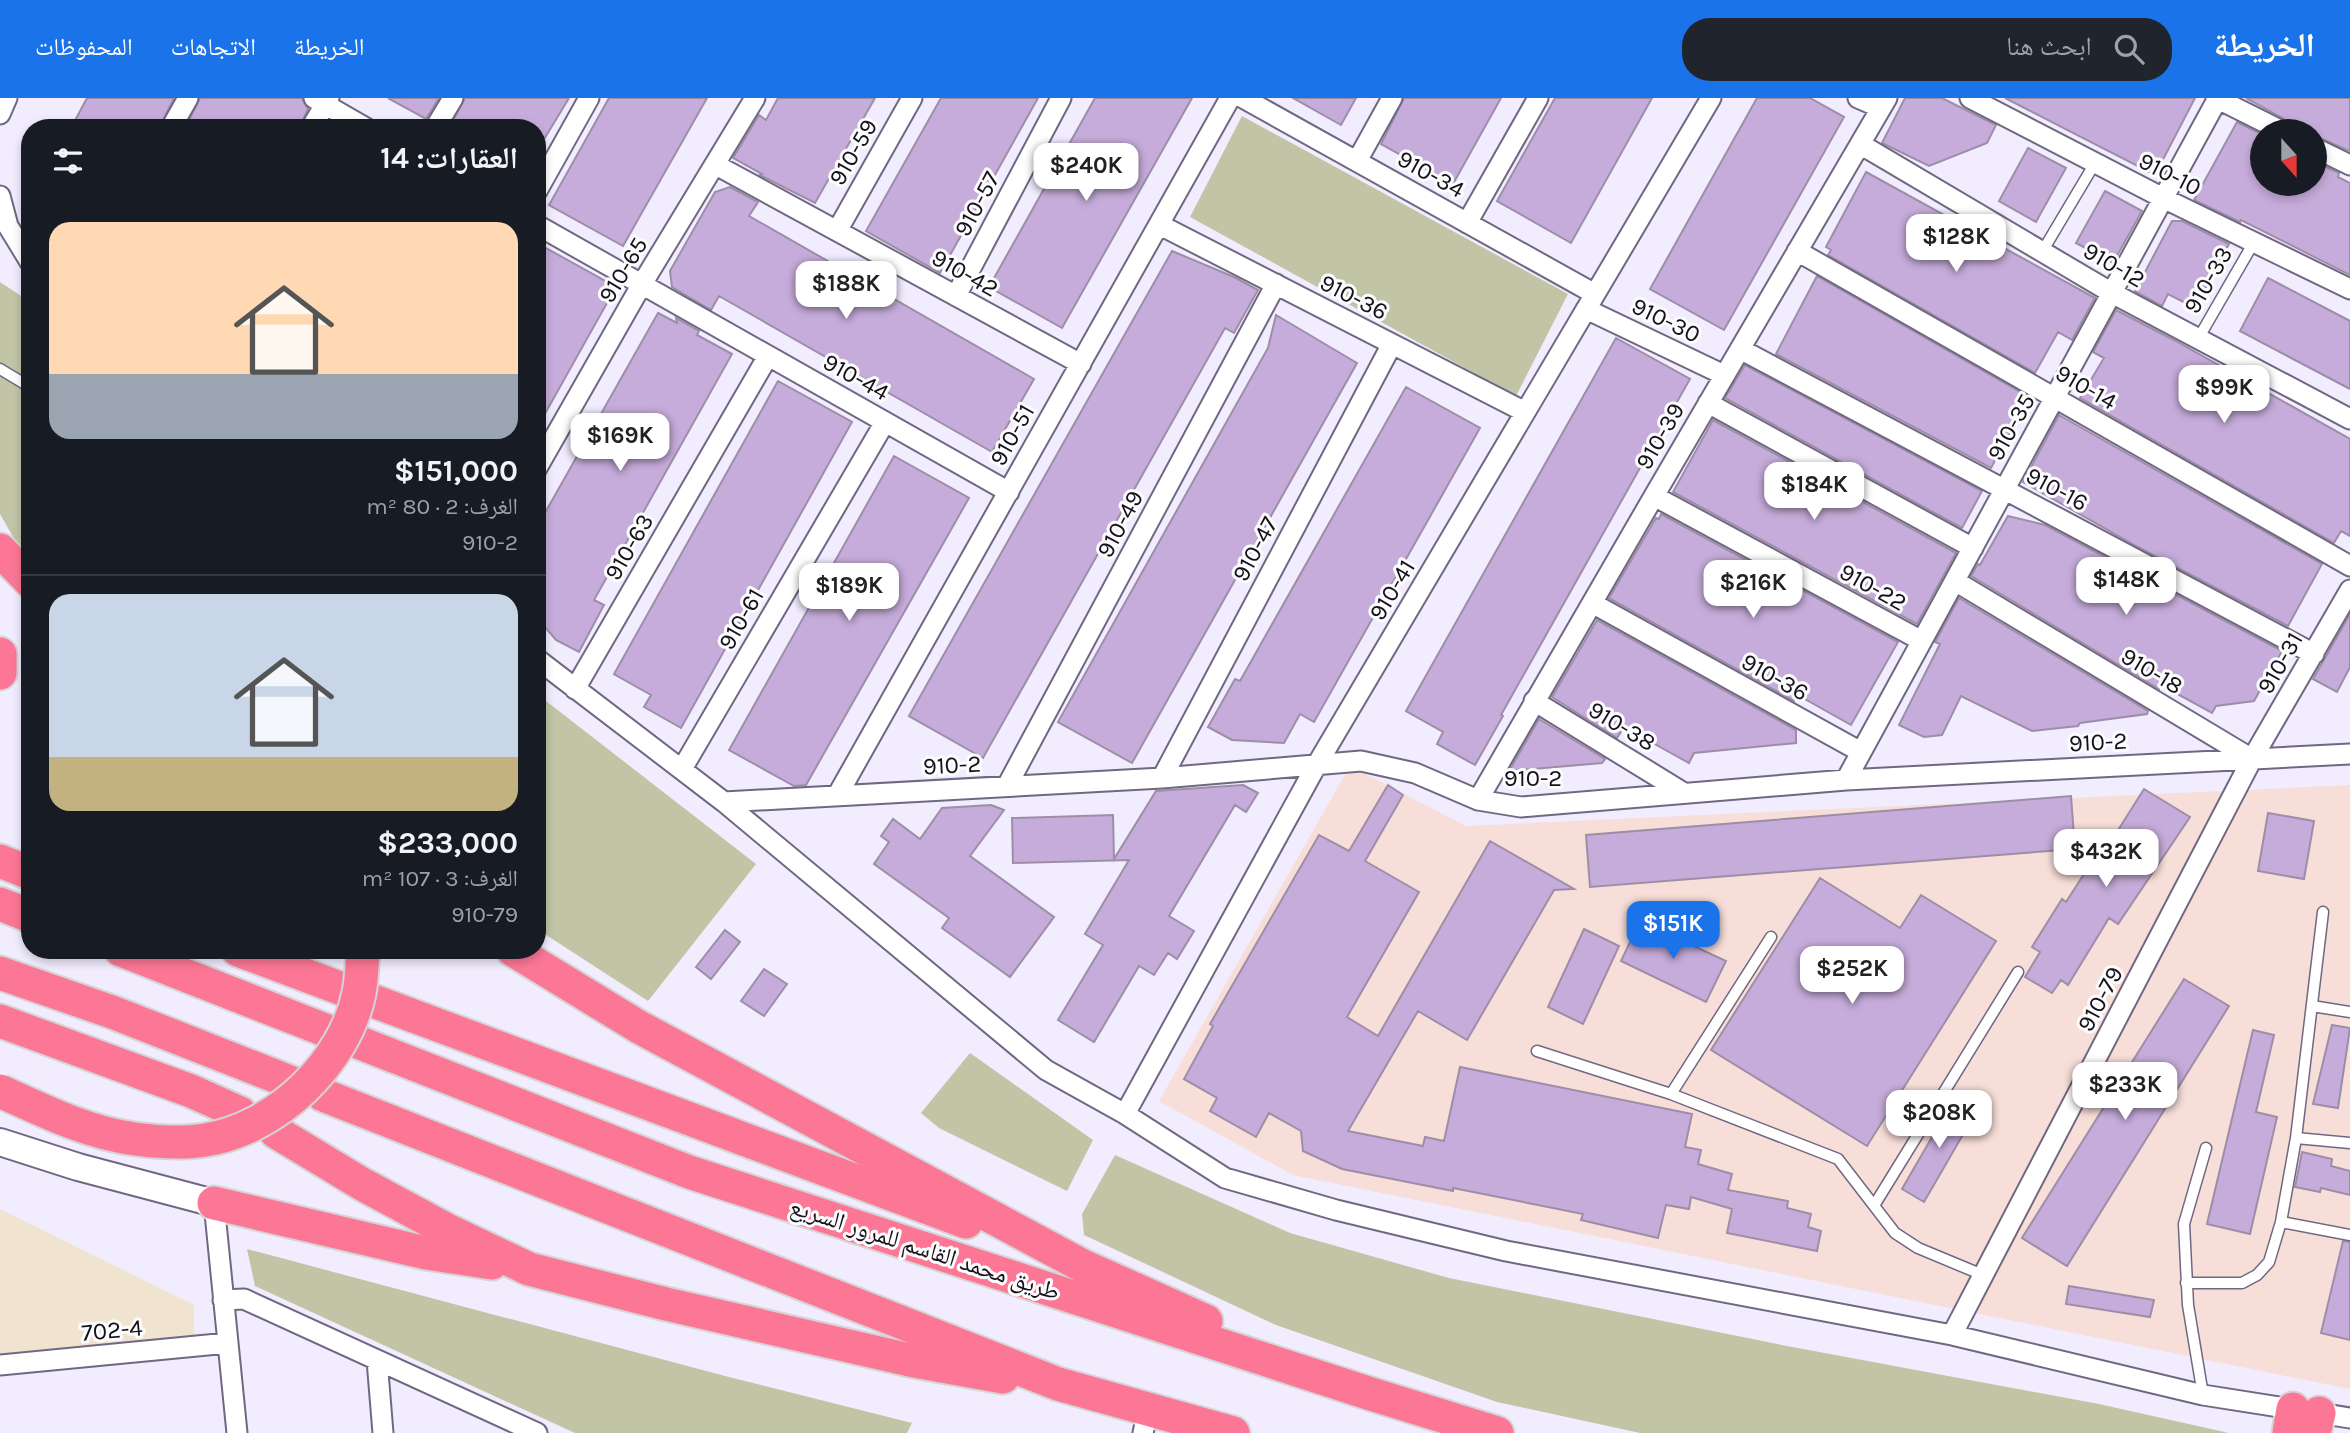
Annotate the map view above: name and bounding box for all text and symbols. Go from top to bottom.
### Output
search box [1682,18,2172,81]
text: الخريطة [2214,26,2315,64]
icon: search [2110,30,2148,68]
text: ابحث هنا [2006,31,2092,62]
text: المحفوظات [35,33,133,61]
text: الاتجاهات [171,33,256,61]
text: الخريطة [294,33,365,61]
street label: 910-59 [823,114,883,190]
north arrow [2250,119,2328,196]
map controls [2250,119,2327,196]
text: العقارات: 14 [380,140,518,176]
icon: filters [49,142,87,180]
pin: $240K [1037,144,1135,203]
street label: 910-34 [1393,144,1469,204]
street label: 910-10 [2134,146,2206,202]
text: $240K [1049,152,1123,179]
street label: 910-57 [948,167,1006,241]
pin: $128K [1907,214,2005,274]
text: $128K [1922,223,1990,250]
street label: 910-65 [593,232,653,308]
street label: 910-12 [2078,236,2150,294]
street label: 910-33 [2178,241,2238,319]
street label: 910-42 [927,243,1003,303]
pin: $188K [797,262,895,321]
icon: home [221,267,347,393]
street label: 910-36 [1315,268,1393,326]
text: $188K [812,270,880,297]
street label: 910-30 [1627,291,1705,349]
street label: 910-44 [818,347,894,407]
street label: 910-14 [2051,358,2121,416]
pin: $99K [2183,366,2265,425]
text: $99K [2195,374,2253,401]
street label: 910-35 [1981,389,2041,465]
street label: 910-39 [1630,398,1690,474]
street label: 910-51 [984,399,1040,471]
pin: $169K [571,414,669,473]
text: $169K [586,422,654,449]
text: $151,000 [394,453,518,489]
street label: 910-16 [2021,461,2093,517]
pin: $184K [1765,462,1863,522]
text: $184K [1780,471,1848,498]
street label: 910-49 [1091,486,1149,562]
text: الغرف: 2 · 80 m² [366,493,518,520]
street label: 910-63 [599,509,659,585]
street label: 910-47 [1226,512,1284,586]
text: 910-2 [462,529,518,556]
street label: 910-41 [1363,555,1421,625]
street label: 910-22 [1835,557,1911,617]
pin: $148K [2077,558,2175,617]
pin: $216K [1704,560,1802,620]
pin: $189K [800,564,898,623]
text: $148K [2092,566,2160,593]
text: $216K [1720,569,1786,596]
text: $189K [815,572,883,599]
street label: 910-61 [712,583,770,655]
street label: 910-31 [2251,627,2309,699]
icon: home [221,639,347,765]
street label: 910-18 [2116,642,2188,700]
street label: 910-36 [1737,647,1813,707]
street label: 910-38 [1583,695,1661,757]
street label: 910-2 [2068,726,2128,758]
street label: 910-2 [922,749,982,781]
street label: 910-2 [1504,764,1562,792]
text: $233,000 [377,825,518,861]
pin: $432K [2057,830,2155,889]
text: $432K [2070,838,2142,865]
text: الغرف: 3 · 107 m² [362,865,518,892]
text: 910-79 [451,901,518,928]
pin: $151K [1624,902,1722,961]
text: $151K [1643,910,1703,937]
pin: $252K [1803,946,1901,1006]
text: $252K [1816,955,1888,982]
street label: 910-79 [2071,962,2129,1036]
pin: $233K [2076,1062,2174,1122]
text: $233K [2088,1071,2162,1098]
pin: $208K [1890,1090,1988,1150]
text: $208K [1902,1099,1976,1126]
street label: طريق محمد القاسم للمرور السريع [786,1192,1063,1308]
street label: 702-4 [80,1313,144,1347]

